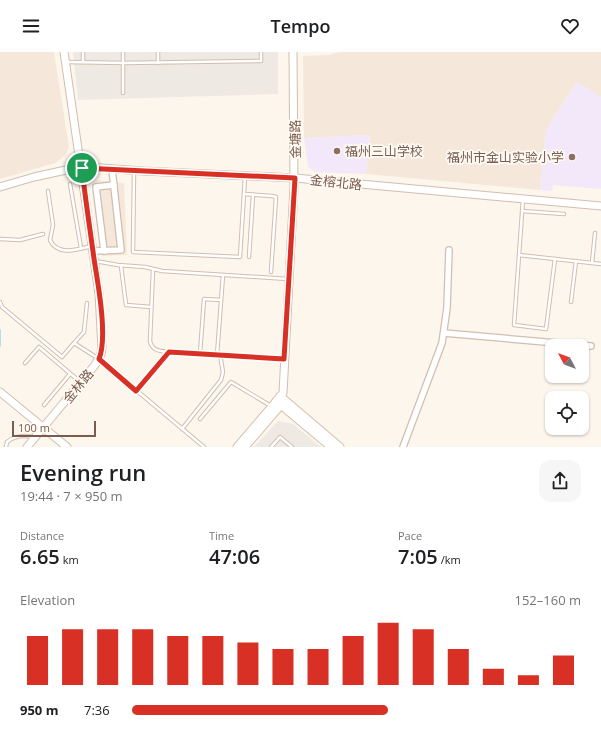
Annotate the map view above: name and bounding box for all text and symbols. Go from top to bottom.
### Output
text: Tempo [271,14,330,38]
icon: menu [20,15,42,37]
icon: heart [559,15,581,37]
street label: 金塘路 [286,119,304,159]
place label: 福州三山学校 [345,142,423,160]
marker: 福州三山学校 [332,146,342,156]
place label: 福州市金山实验小学 [447,148,564,166]
pin [65,151,99,185]
marker: 福州市金山实验小学 [567,152,577,162]
icon: arrive [71,157,93,179]
street label: 金榕北路 [309,170,363,194]
north arrow [545,339,589,383]
map controls [545,339,589,435]
street label: 金林路 [59,365,97,407]
button: locate [545,391,589,435]
scale bar [12,419,96,438]
text: 100 m [18,420,50,435]
text: Evening run [20,457,146,487]
button: share [539,460,581,502]
text: 19:44 · 7 × 950 m [20,487,123,505]
text: Distance [20,528,64,543]
text: Time [209,528,234,543]
text: Pace [398,528,422,543]
text: 6.65 [20,543,60,570]
text: 47:06 [209,543,260,570]
text: 7:05 [398,543,438,570]
text: km [60,552,79,567]
text: /km [438,552,461,567]
text: Elevation [20,591,75,609]
text: 152–160 m [514,591,581,609]
text: 950 m [20,701,58,719]
text: 7:36 [84,701,110,719]

